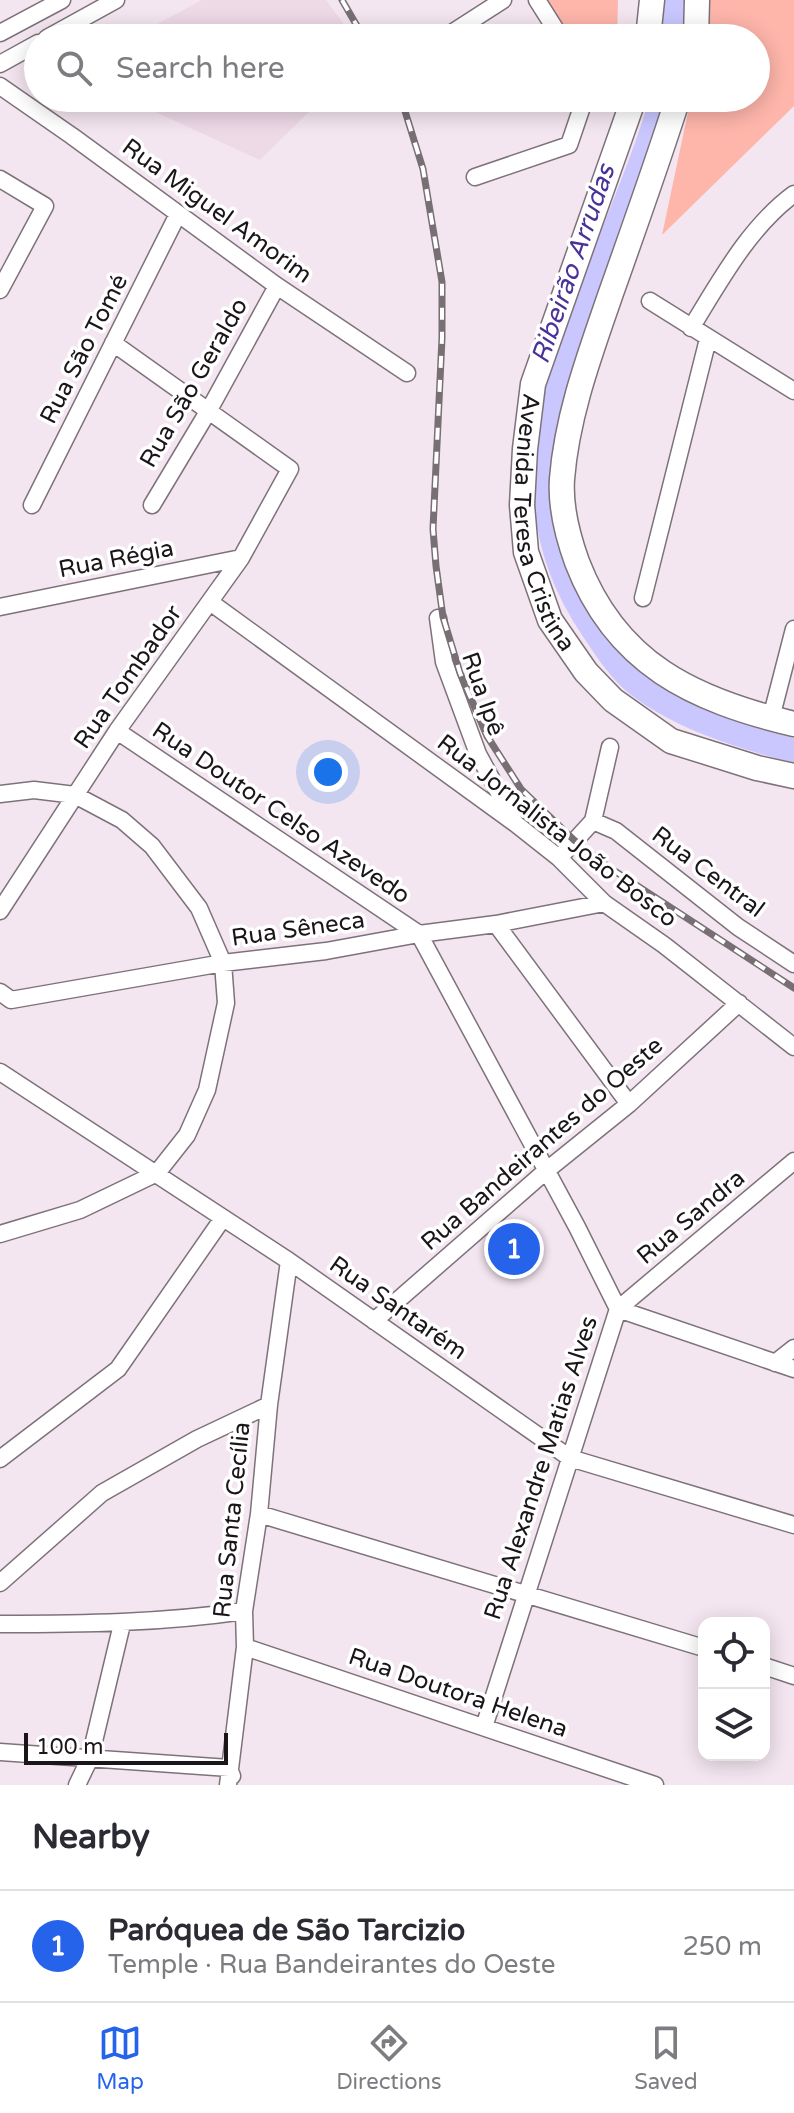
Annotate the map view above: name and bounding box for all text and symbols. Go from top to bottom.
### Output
search box [24,24,770,112]
icon: search [52,46,96,90]
text: Search here [116,50,285,87]
street label: Rua Miguel Amorim [116,132,318,290]
water label: Ribeirão Arrudas [524,159,622,367]
street label: Rua São Tomé [34,269,134,429]
street label: Rua São Geraldo [134,293,254,473]
street label: Avenida Teresa Cristina [507,392,582,657]
street label: Rua Régia [56,534,176,584]
street label: Rua Tombador [68,599,189,754]
street label: Rua Ipê [455,648,511,740]
street label: Rua Doutor Celso Azevedo [147,716,415,910]
street label: Rua Jornalista João Bosco [431,728,683,934]
your location [308,752,348,792]
street label: Rua Central [646,820,770,924]
street label: Rua Sêneca [229,905,367,953]
street label: Rua Bandeirantes do Oeste [415,1031,669,1257]
street label: Rua Sandra [631,1163,751,1271]
pin: 1 [488,1219,540,1279]
street label: Rua Santarém [324,1250,472,1366]
street label: Rua Alexandre Matias Alves [478,1312,604,1624]
street label: Rua Santa Cecília [207,1421,257,1619]
map controls [698,1617,770,1761]
button: locate [698,1617,770,1689]
street label: Rua Doutora Helena [345,1642,571,1744]
button: layers [698,1689,770,1761]
scale bar [24,1729,228,1765]
text: 100 m [36,1734,103,1760]
text: Nearby [32,1817,150,1858]
text: Paróquea de São Tarcizio [108,1912,465,1949]
text: 1 [50,1931,66,1962]
text: 250 m [682,1931,762,1962]
text: Temple · Rua Bandeirantes do Oeste [108,1949,555,1980]
tab: Map [96,2021,144,2095]
tab: Directions [336,2021,442,2095]
tab: Saved [634,2021,698,2095]

